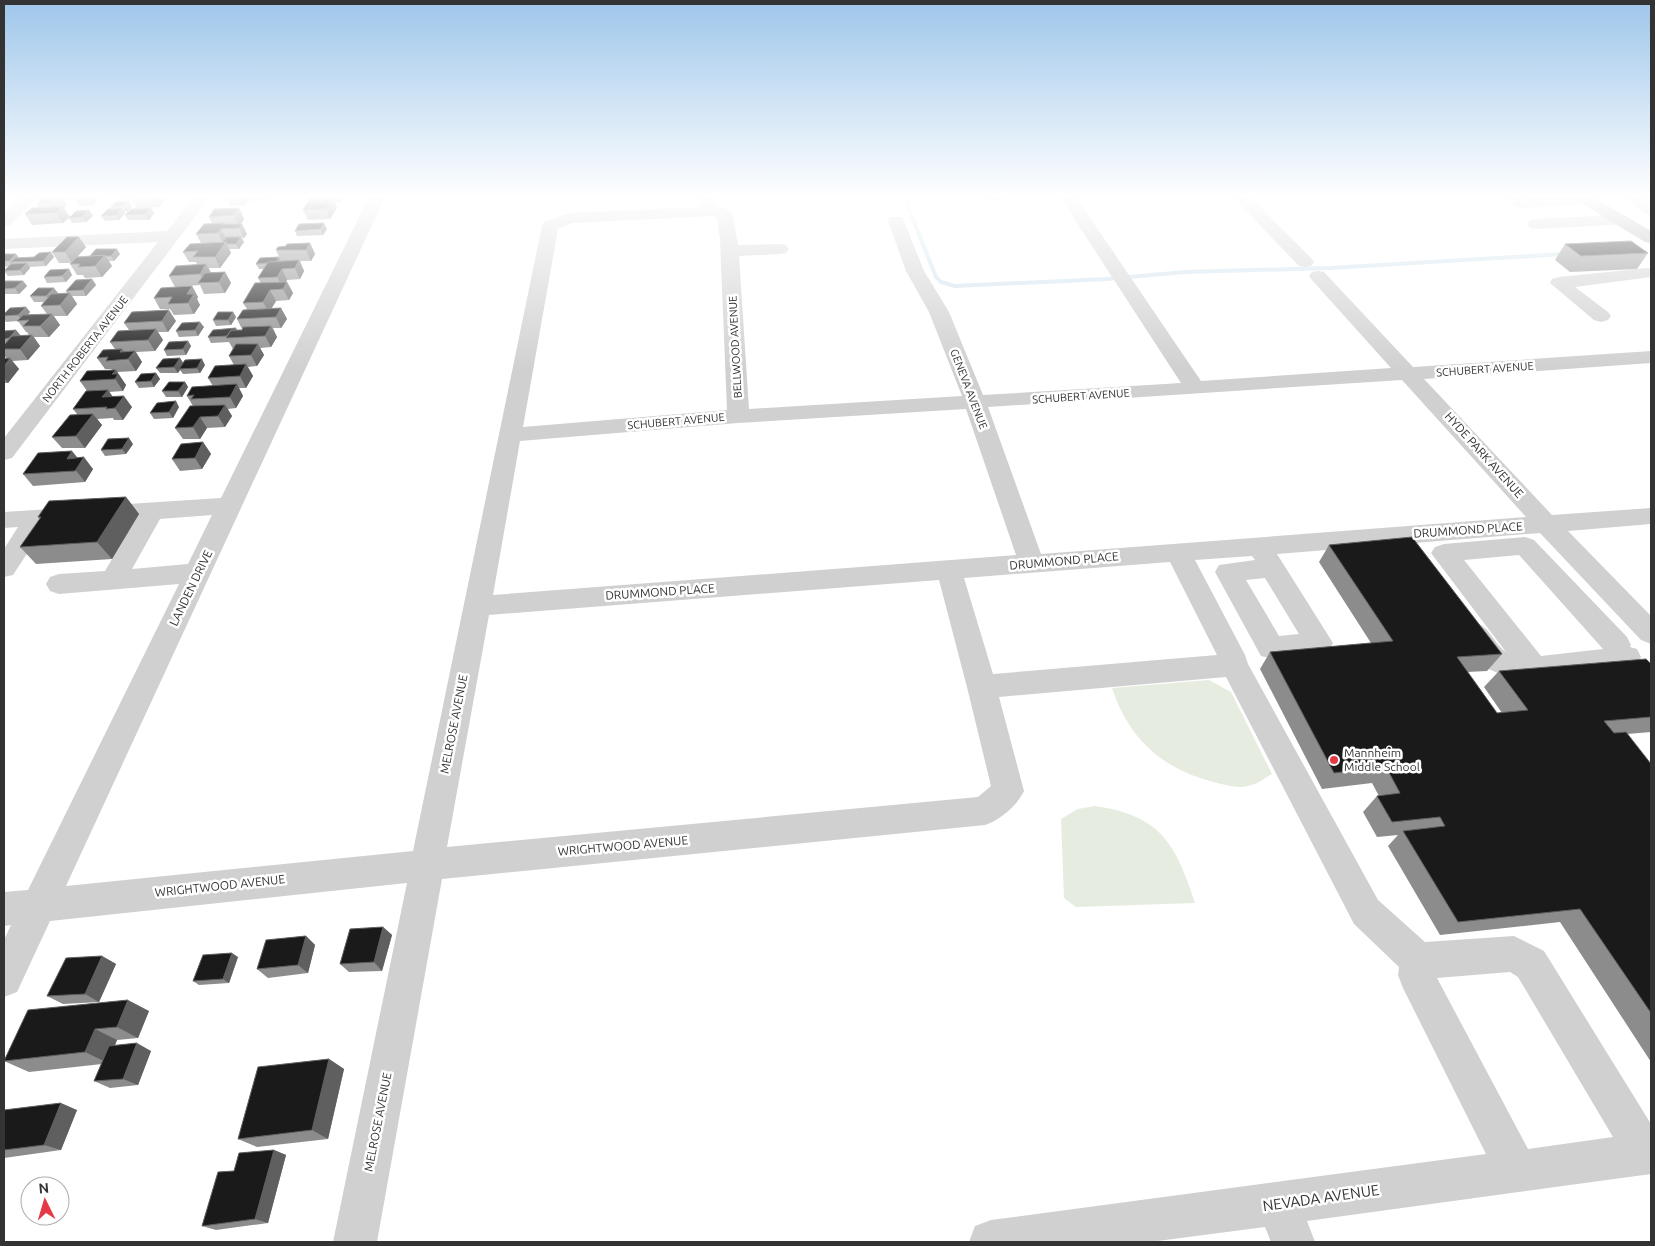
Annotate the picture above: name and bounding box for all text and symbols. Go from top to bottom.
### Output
street label: NORTH ROBERTA AVENUE [40,294,130,404]
street label: BELLWOOD AVENUE [726,295,744,399]
street label: GENEVA AVENUE [948,347,990,431]
street label: SCHUBERT AVENUE [1436,360,1534,378]
street label: SCHUBERT AVENUE [1032,387,1130,405]
street label: HYDE PARK AVENUE [1443,409,1526,500]
street label: SCHUBERT AVENUE [627,411,725,431]
street label: DRUMMOND PLACE [1413,519,1523,540]
street label: LANDEN DRIVE [167,548,215,628]
street label: DRUMMOND PLACE [1009,549,1119,572]
street label: DRUMMOND PLACE [605,581,715,602]
street label: MELROSE AVENUE [438,673,470,775]
place label: Mannheim Middle School [1344,746,1420,773]
marker: Mannheim Middle School [1328,754,1340,766]
street label: WRIGHTWOOD AVENUE [557,833,689,858]
street label: WRIGHTWOOD AVENUE [154,872,286,899]
street label: MELROSE AVENUE [362,1071,394,1173]
north arrow [20,1176,70,1226]
text: N [38,1180,50,1196]
street label: NEVADA AVENUE [1262,1181,1380,1214]

